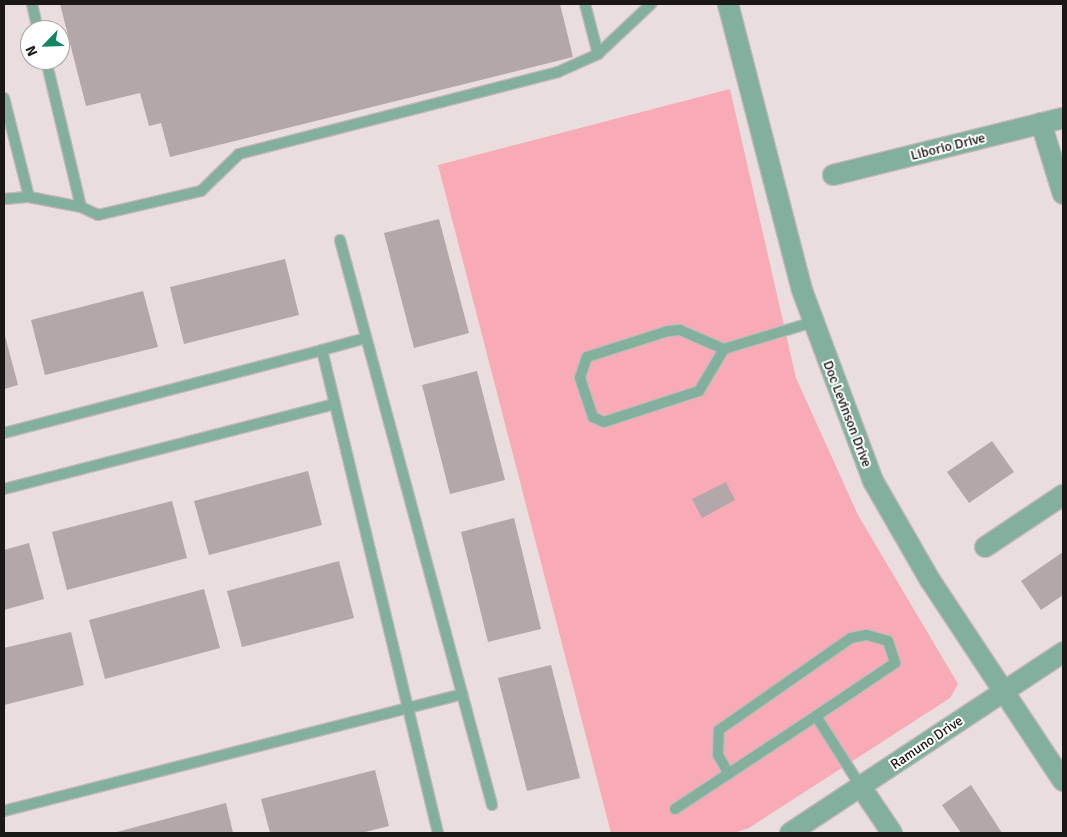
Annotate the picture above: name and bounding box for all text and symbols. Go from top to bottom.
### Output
north arrow [20,20,70,70]
text: N [22,43,42,59]
street label: Liborio Drive [909,130,987,164]
street label: Doc Levinson Drive [819,358,875,470]
street label: Ramuno Drive [888,713,966,773]

